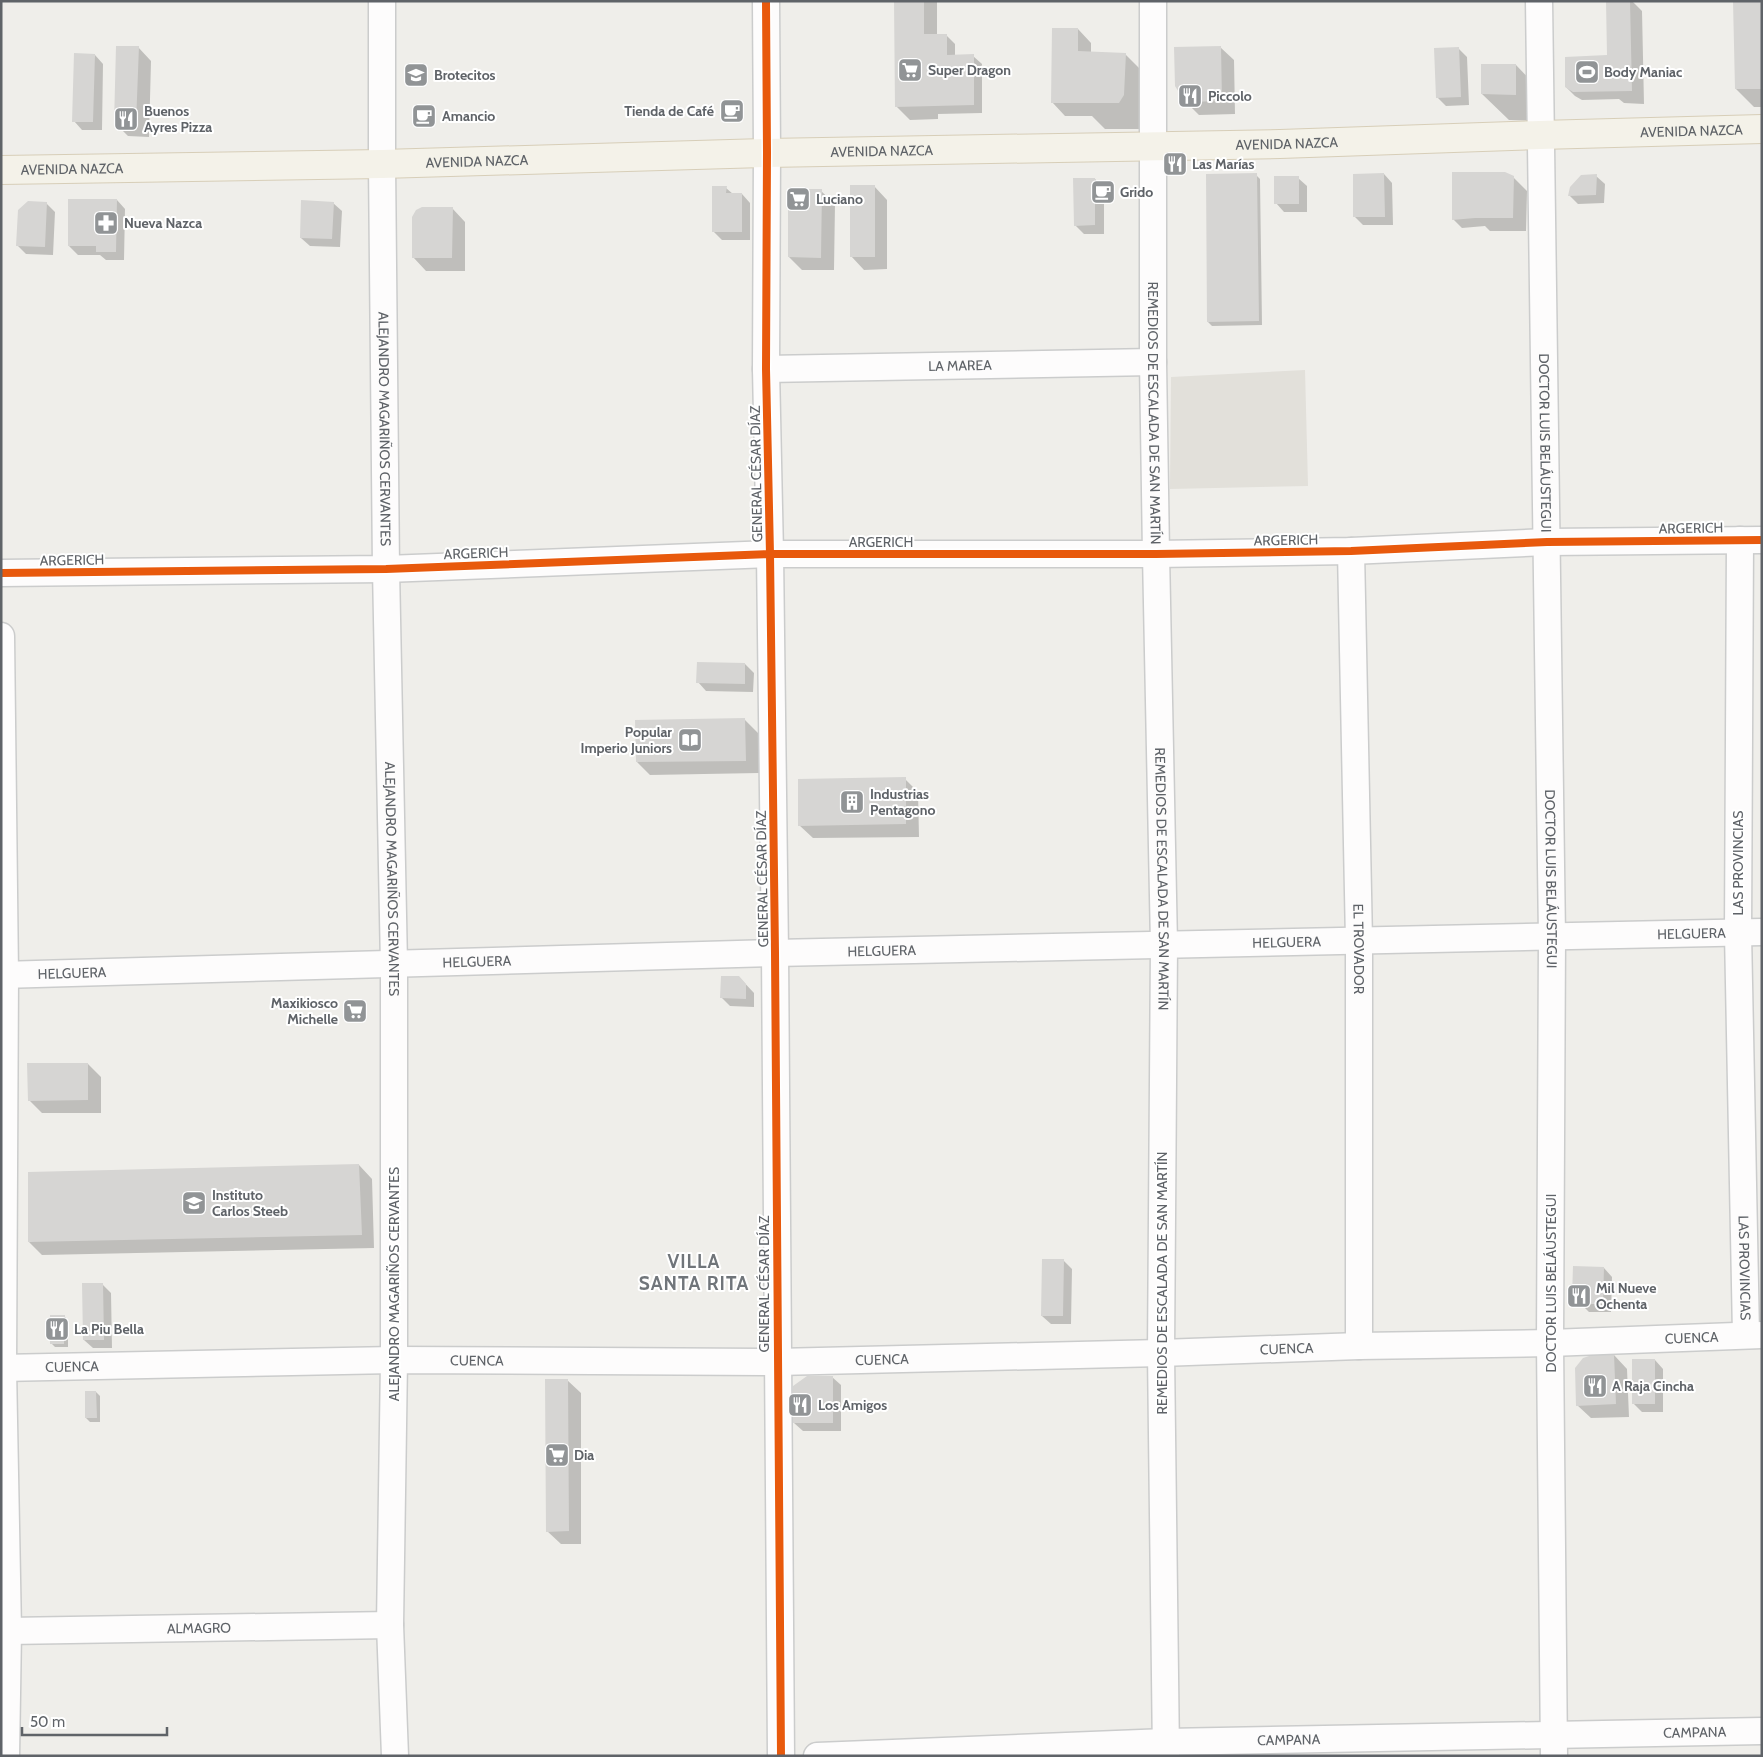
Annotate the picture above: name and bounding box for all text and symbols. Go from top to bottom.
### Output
supermarket icon: Super Dragon [897,57,923,83]
sports icon: Body Maniac [1574,59,1600,85]
place label: Super Dragon [928,61,1011,79]
school or university icon: Brotecitos [403,62,429,88]
place label: Body Maniac [1604,63,1683,81]
place label: Brotecitos [434,66,496,84]
restaurant icon: Piccolo [1177,83,1203,109]
place label: Piccolo [1208,87,1252,105]
cafe icon: Tienda de Café [719,98,745,124]
place label: Buenos Ayres Pizza [144,102,212,136]
place label: Tienda de Café [624,102,714,120]
cafe icon: Amancio [411,103,437,129]
restaurant icon: Buenos Ayres Pizza [113,106,139,132]
place label: Amancio [442,107,495,125]
street label: AVENIDA NAZCA [1640,121,1743,141]
street label: AVENIDA NAZCA [1235,133,1339,154]
street label: AVENIDA NAZCA [830,141,934,161]
street label: AVENIDA NAZCA [425,151,529,172]
restaurant icon: Las Marías [1162,151,1188,177]
place label: Las Marías [1192,155,1255,173]
street label: AVENIDA NAZCA [21,159,124,179]
cafe icon: Grido [1090,179,1116,205]
place label: Grido [1120,183,1153,201]
supermarket icon: Luciano [785,186,811,212]
place label: Luciano [816,190,863,208]
pharmacy icon: Nueva Nazca [93,210,119,236]
place label: Nueva Nazca [124,214,202,232]
street label: REMEDIOS DE ESCALADA DE SAN MARTÍN [1144,281,1165,545]
street label: ALEJANDRO MAGARIÑOS CERVANTES [374,312,395,546]
street label: DOCTOR LUIS BELÁUSTEGUI [1535,353,1555,533]
street label: LA MAREA [928,356,992,375]
street label: GENERAL CÉSAR DÍAZ [746,405,766,543]
street label: ARGERICH [1658,518,1724,538]
street label: ARGERICH [1253,530,1319,550]
street label: ARGERICH [849,533,913,551]
street label: ARGERICH [443,543,509,563]
street label: ARGERICH [39,550,105,570]
place label: Popular Imperio Juniors [581,723,672,757]
library icon: Popular Imperio Juniors [677,727,703,753]
street label: REMEDIOS DE ESCALADA DE SAN MARTÍN [1151,747,1173,1010]
street label: ALEJANDRO MAGARIÑOS CERVANTES [381,762,403,996]
place label: Industrias Pentagono [870,785,935,819]
building icon: Industrias Pentagono [839,789,865,815]
street label: DOCTOR LUIS BELÁUSTEGUI [1541,789,1561,968]
street label: GENERAL CÉSAR DÍAZ [752,810,772,948]
street label: LAS PROVINCIAS [1729,811,1747,916]
street label: EL TROVADOR [1349,904,1368,995]
street label: HELGUERA [1657,924,1726,943]
street label: HELGUERA [1252,932,1322,952]
street label: HELGUERA [847,941,917,960]
street label: HELGUERA [442,951,512,971]
street label: HELGUERA [37,963,107,983]
place label: Maxikiosco Michelle [271,994,338,1028]
supermarket icon: Maxikiosco Michelle [342,998,368,1024]
street label: REMEDIOS DE ESCALADA DE SAN MARTÍN [1153,1152,1171,1414]
street label: ALEJANDRO MAGARIÑOS CERVANTES [385,1167,403,1401]
place label: Instituto Carlos Steeb [212,1186,288,1220]
school or university icon: Instituto Carlos Steeb [181,1190,207,1216]
street label: DOCTOR LUIS BELÁUSTEGUI [1542,1194,1560,1372]
street label: GENERAL CÉSAR DÍAZ [755,1215,773,1352]
street label: LAS PROVINCIAS [1735,1215,1755,1321]
district label: VILLA SANTA RITA [639,1250,749,1295]
place label: Mil Nueve Ochenta [1596,1279,1656,1313]
restaurant icon: Mil Nueve Ochenta [1566,1283,1592,1309]
restaurant icon: La Piu Bella [44,1316,70,1342]
place label: La Piu Bella [74,1320,144,1338]
street label: CUENCA [1664,1328,1719,1348]
street label: CUENCA [1260,1339,1314,1358]
street label: CUENCA [855,1350,909,1369]
street label: CUENCA [450,1351,504,1370]
street label: CUENCA [45,1357,99,1376]
restaurant icon: A Raja Cincha [1582,1373,1608,1399]
place label: A Raja Cincha [1612,1377,1694,1395]
restaurant icon: Los Amigos [787,1392,813,1418]
place label: Los Amigos [818,1396,887,1414]
supermarket icon: Dia [544,1442,570,1468]
place label: Dia [574,1446,594,1464]
street label: ALMAGRO [167,1618,231,1638]
scale bar [22,1704,168,1736]
text: 50 m [30,1713,65,1731]
street label: CAMPANA [1663,1723,1727,1742]
street label: CAMPANA [1257,1730,1321,1749]

